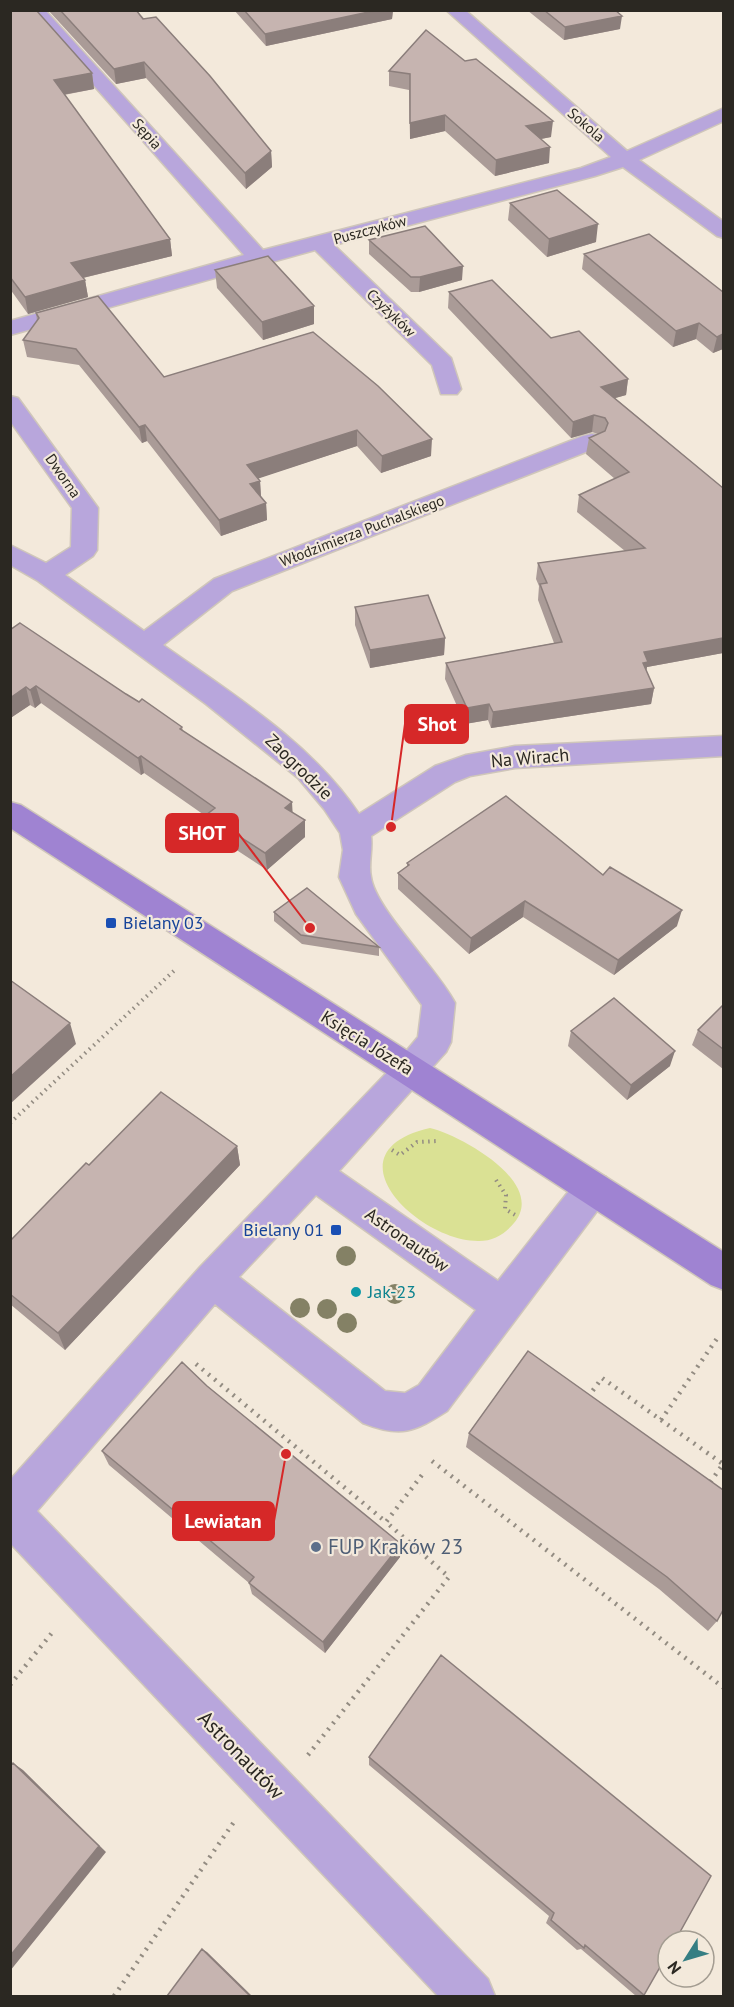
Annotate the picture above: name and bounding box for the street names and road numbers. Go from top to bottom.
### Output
street label: Sokola [564,103,609,146]
street label: Sępia [129,114,166,153]
street label: Puszczyków [331,211,408,248]
street label: Czyżyków [363,285,420,341]
street label: Dworna [41,450,85,501]
street label: Włodzimierza Puchalskiego [277,490,447,571]
street label: Zaogrodzie [261,729,338,804]
street label: Na Wirach [490,743,570,772]
street label: Księcia Józefa [317,1005,418,1080]
street label: Astronautów [361,1202,454,1277]
street label: Astronautów [192,1705,291,1805]

